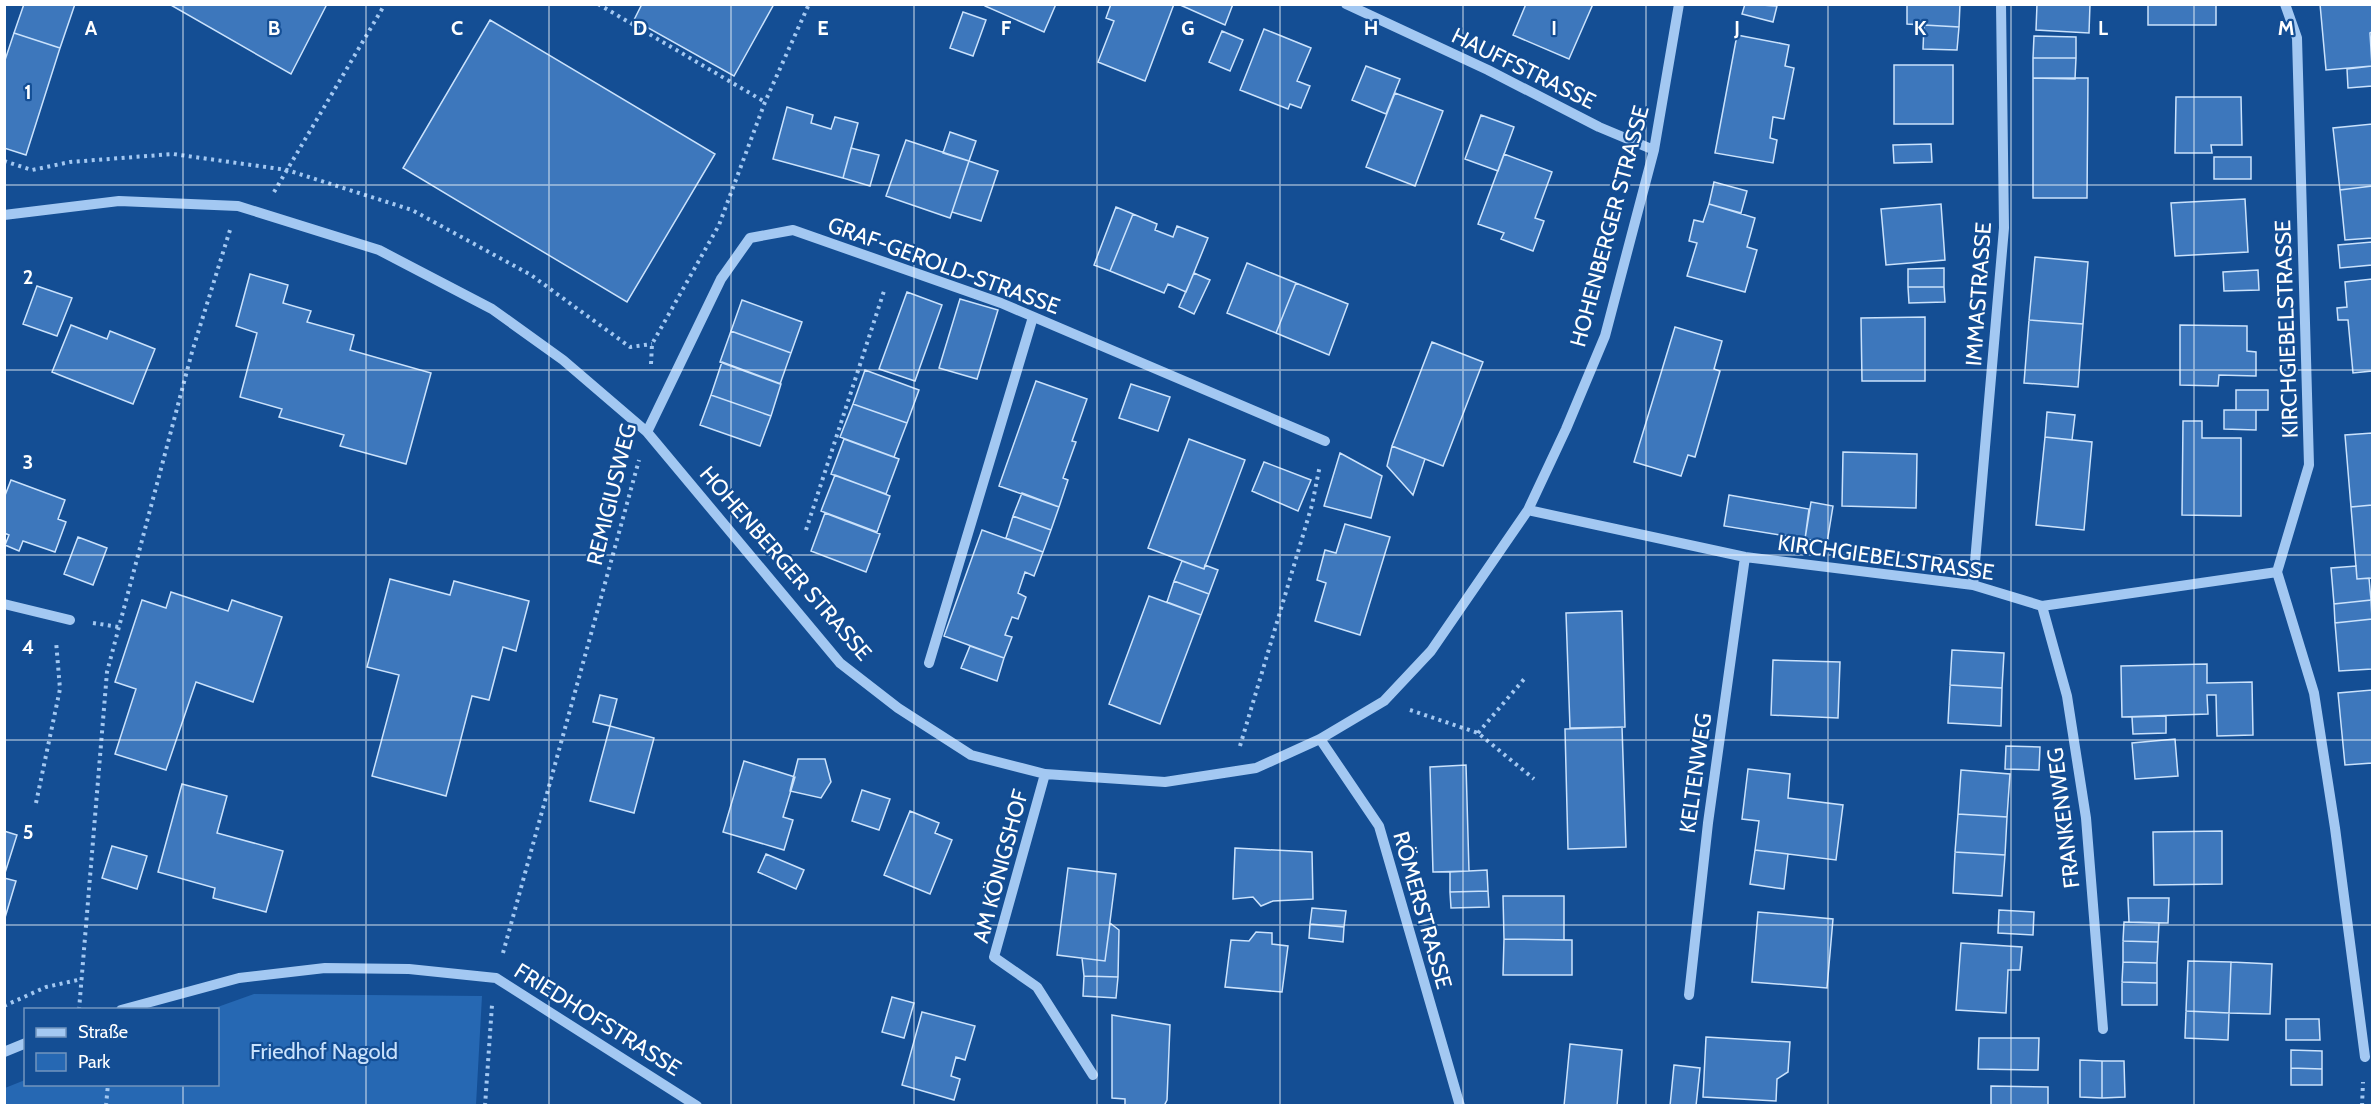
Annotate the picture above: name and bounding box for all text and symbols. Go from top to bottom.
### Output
text: A [85,16,98,40]
text: B [268,16,280,40]
text: C [451,16,463,40]
text: D [633,16,647,40]
text: E [817,16,829,40]
text: F [1001,16,1012,40]
text: G [1181,16,1195,40]
text: H [1364,16,1378,40]
text: I [1551,16,1557,40]
text: J [1733,16,1740,40]
text: K [1914,16,1927,40]
text: L [2098,16,2108,40]
text: M [2278,16,2294,40]
street label: HAUFFSTRASSE [1447,22,1600,115]
text: 1 [24,80,32,104]
street label: HOHENBERGER STRASSE [1564,103,1655,350]
street label: GRAF-GEROLD-STRASSE [824,211,1064,320]
street label: KIRCHGIEBELSTRASSE [2269,219,2304,439]
street label: IMMASTRASSE [1960,221,1997,367]
text: 2 [23,265,33,289]
street label: REMIGIUSWEG [581,420,642,568]
text: 3 [23,450,33,474]
street label: HOHENBERGER STRASSE [694,461,877,666]
street label: KIRCHGIEBELSTRASSE [1776,529,1996,586]
text: 4 [22,635,34,659]
street label: KELTENWEG [1674,711,1717,835]
street label: FRANKENWEG [2041,746,2086,890]
street label: AM KÖNIGSHOF [967,786,1034,946]
text: 5 [23,820,33,844]
street label: RÖMERSTRASSE [1387,828,1458,992]
street label: FRIEDHOFSTRASSE [509,957,686,1082]
legend [24,1008,219,1086]
text: Straße [78,1021,128,1043]
park label: Friedhof Nagold [250,1038,398,1065]
text: Park [78,1051,111,1073]

